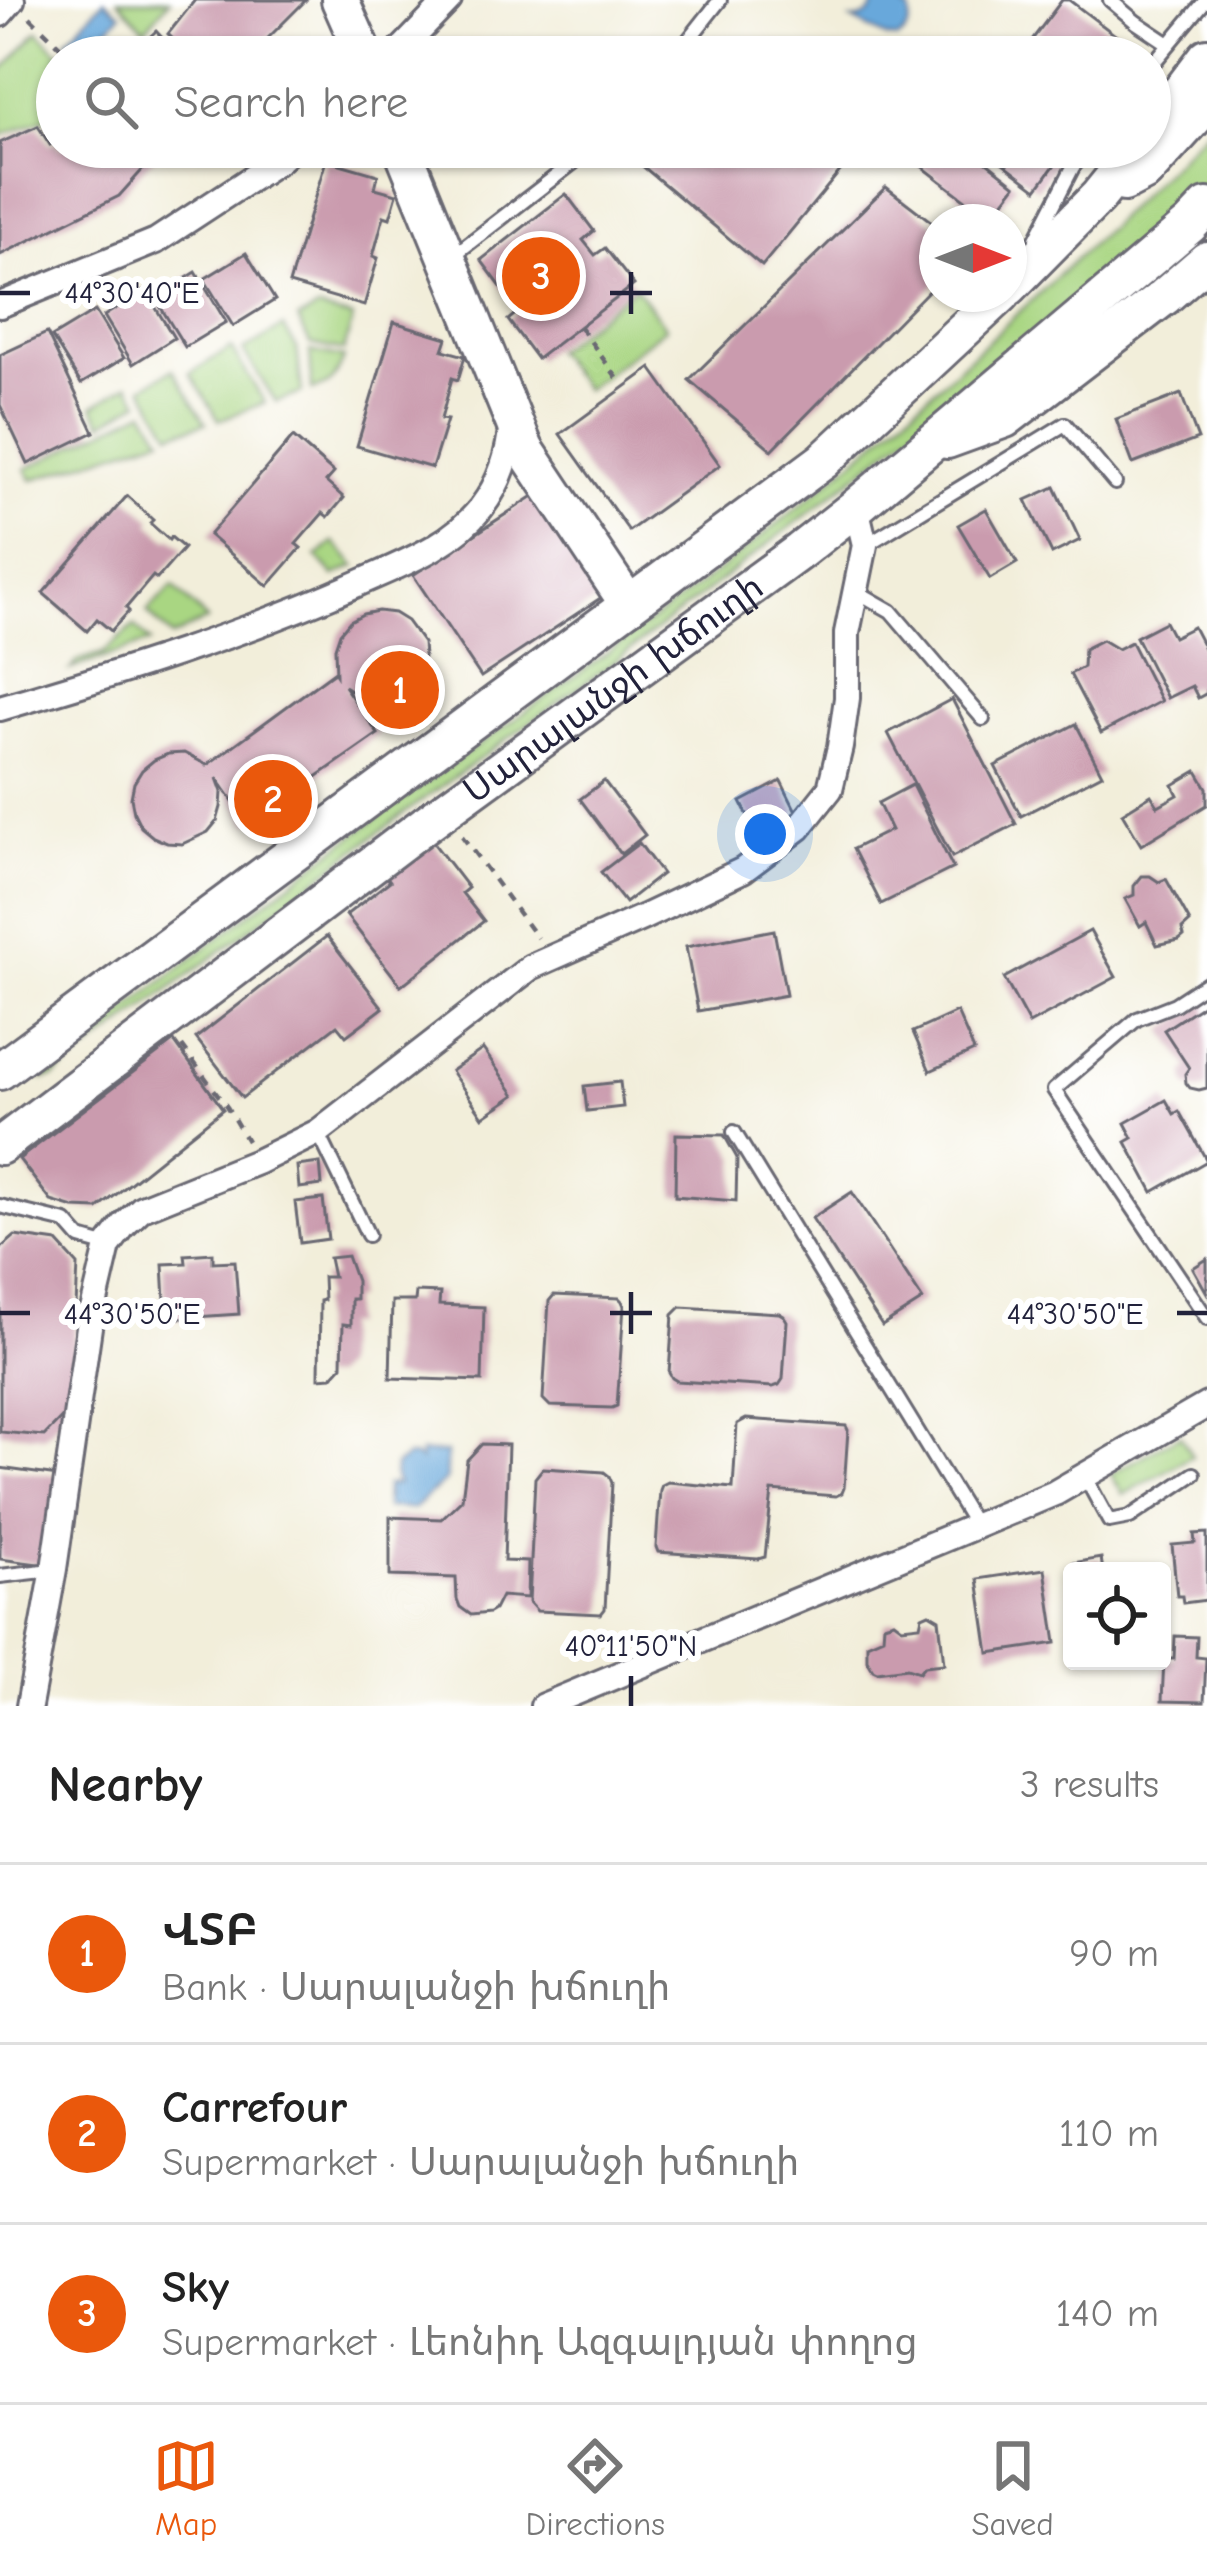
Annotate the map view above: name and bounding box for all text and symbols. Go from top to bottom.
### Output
search box [36,36,1171,168]
icon: search [78,69,144,135]
text: Search here [174,76,408,128]
north arrow [919,204,1027,312]
pin: 3 [502,231,580,321]
text: 44°30'40"E [65,276,199,311]
street label: Սարալանջի խճուղի [456,566,771,812]
pin: 1 [361,645,439,735]
pin: 2 [234,754,312,844]
your location [735,804,795,864]
text: 44°30'50"E [64,1297,200,1332]
text: 44°30'50"E [1007,1297,1143,1332]
map controls [1063,1562,1171,1670]
button: locate [1063,1562,1171,1670]
text: 40°11'50"N [565,1629,697,1664]
text: Nearby [48,1755,202,1814]
text: 3 results [1020,1762,1159,1807]
text: ՎՏԲ [162,1904,258,1956]
text: 1 [79,1931,95,1976]
text: 90 m [1069,1931,1159,1976]
text: Bank · Սարալանջի խճուղի [162,1965,670,2010]
text: Carrefour [162,2081,347,2133]
text: 2 [77,2111,97,2156]
text: 110 m [1059,2111,1159,2156]
text: Supermarket · Սարալանջի խճուղի [162,2140,799,2185]
text: Sky [162,2261,229,2313]
text: 3 [77,2291,97,2336]
text: 140 m [1056,2291,1159,2336]
text: Supermarket · Լեոնիդ Ազգալդյան փողոց [162,2320,918,2365]
tab: Map [153,2433,219,2543]
tab: Directions [526,2433,665,2543]
tab: Saved [971,2433,1054,2543]

